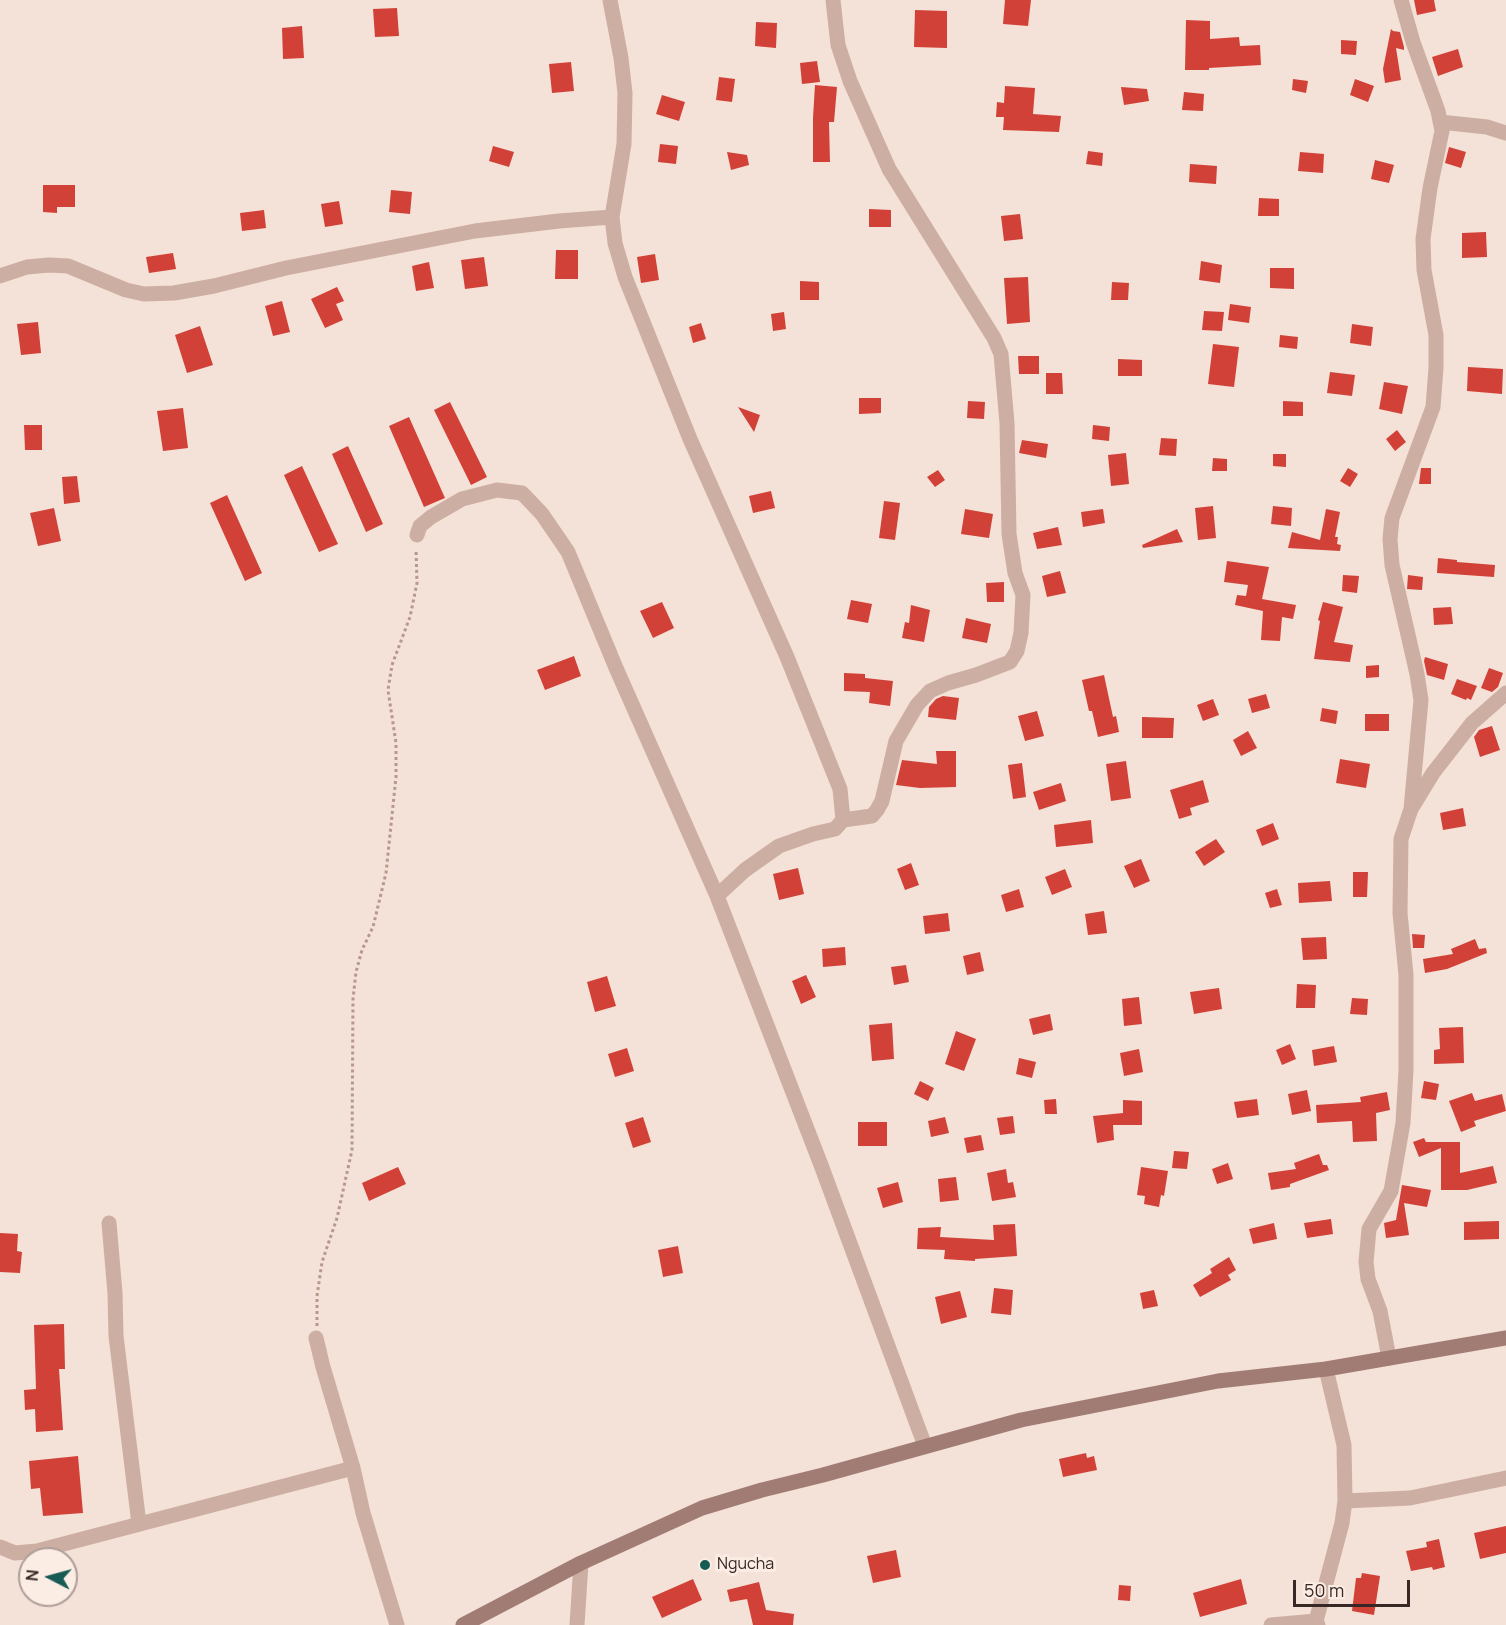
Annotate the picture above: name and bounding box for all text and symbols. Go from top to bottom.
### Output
north arrow [18,1547,78,1607]
place label: Ngucha [717,1555,774,1575]
marker: Ngucha [698,1558,712,1572]
text: N [21,1568,44,1582]
scale bar [1296,1568,1413,1606]
text: 50 m [1304,1578,1344,1602]

